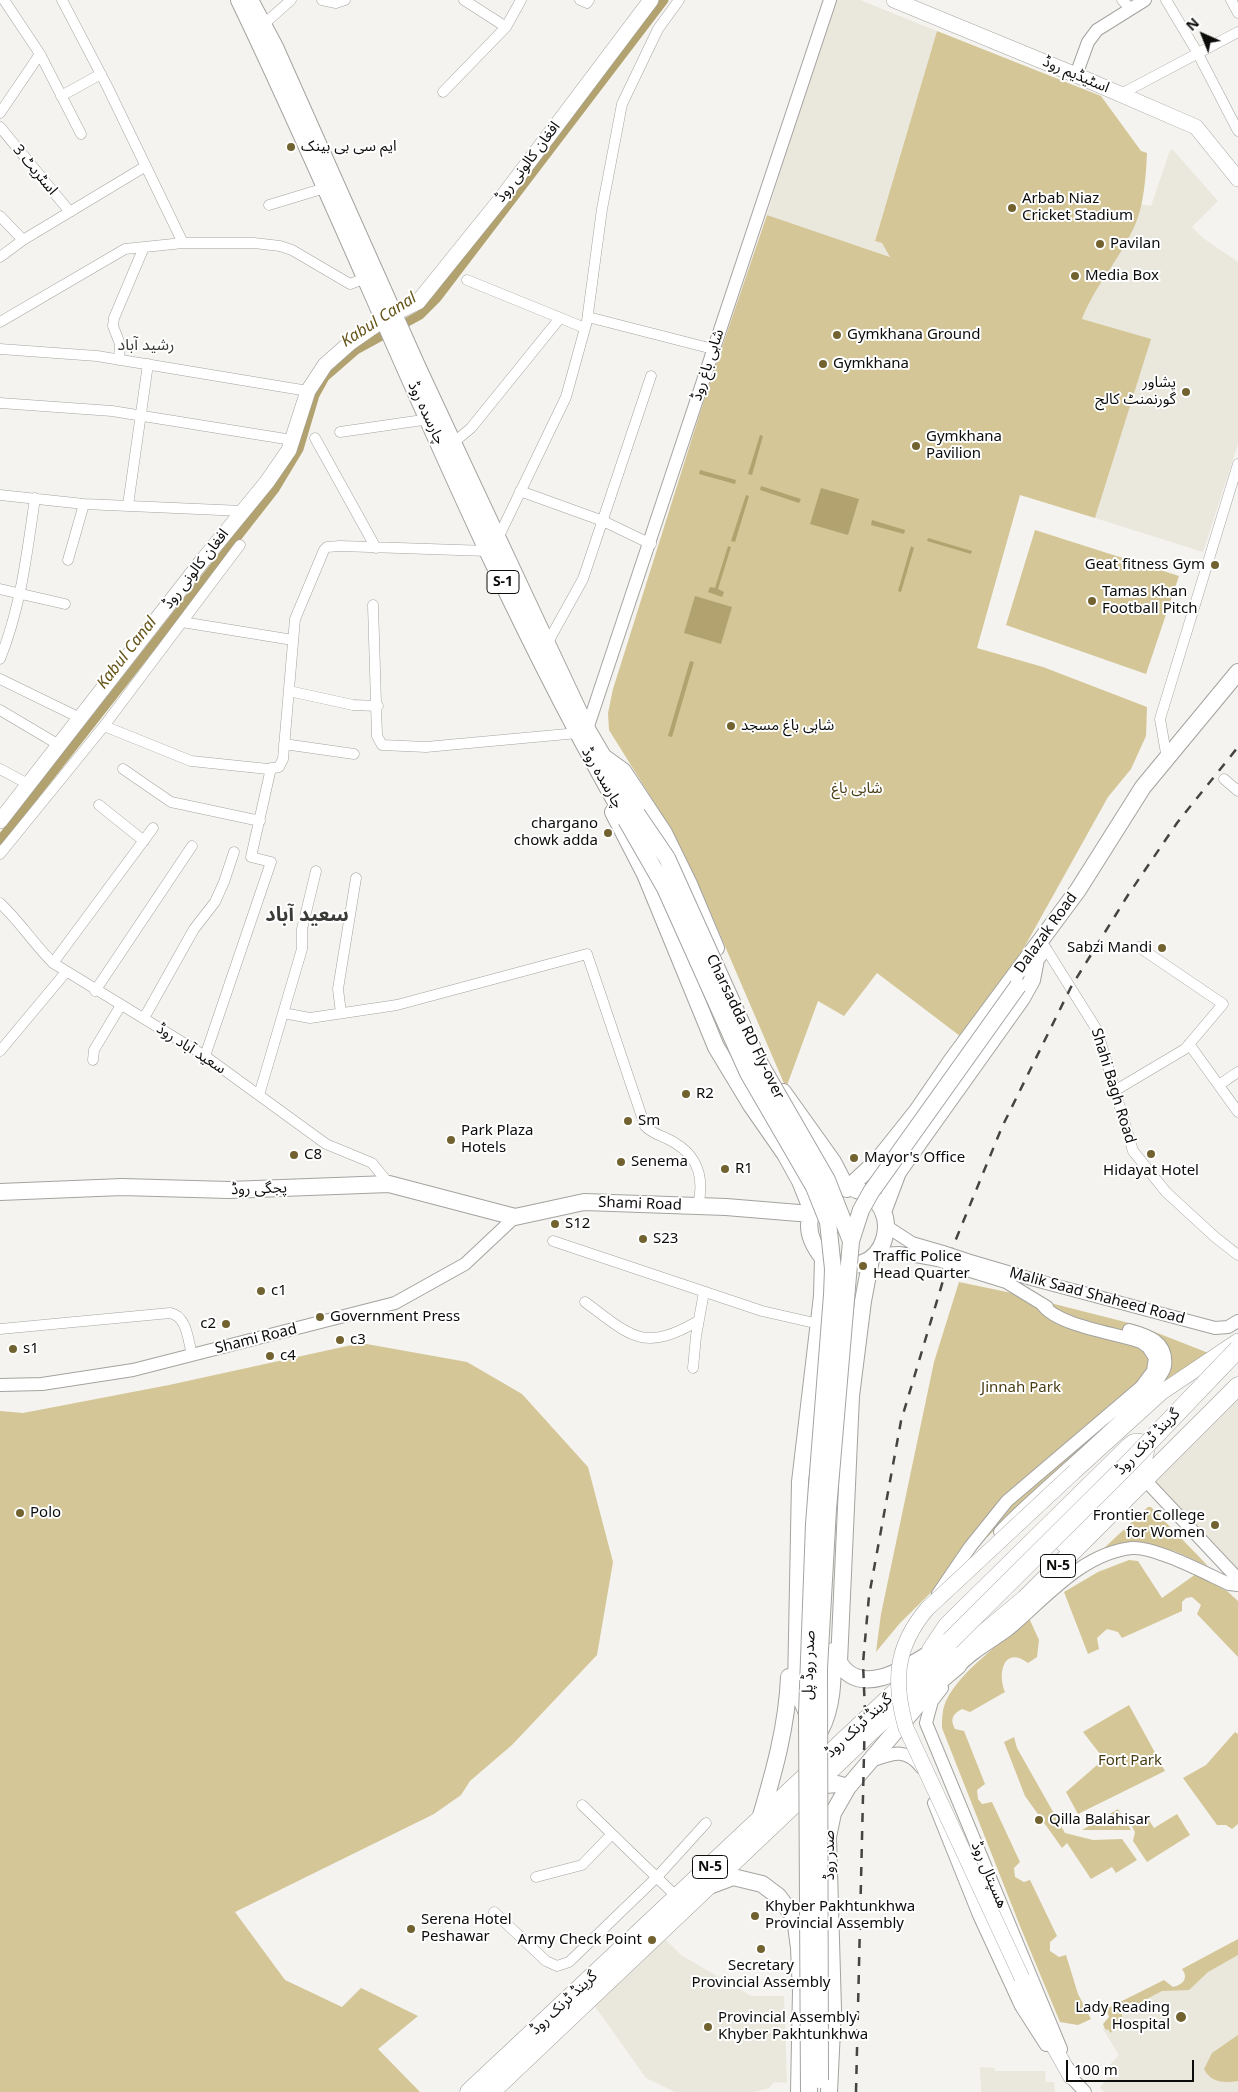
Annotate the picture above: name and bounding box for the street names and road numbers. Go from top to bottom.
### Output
street label: اسٹیڈیم روڈ [1040,53,1112,97]
street label: افغان کالونی روڈ [492,118,564,206]
street label: اسٹریٹ 3 [9,141,61,199]
street label: شاہی باغ روڈ [688,327,728,403]
street label: چارسدہ روڈ [404,379,448,447]
street label: افغان کالونی روڈ [159,525,233,613]
road number: S-1 [487,570,519,594]
street label: چارسدہ روڈ [577,744,627,812]
street label: Dalazak Road [1011,889,1081,977]
street label: Charsadda RD Fly-over [702,952,788,1102]
street label: سعید آباد روڈ [153,1020,229,1078]
street label: Shahi Bagh Road [1087,1026,1139,1146]
street label: پجگی روڈ [231,1179,287,1199]
street label: Shami Road [598,1194,682,1214]
street label: Malik Saad Shaheed Road [1007,1264,1187,1328]
street label: Shami Road [213,1320,299,1358]
street label: گرینڈ ٹرنک روڈ [1112,1405,1184,1479]
road number: N-5 [1040,1554,1076,1578]
street label: صدر روڈ پل [799,1630,819,1700]
street label: گرینڈ ٹرنک روڈ [822,1690,896,1762]
street label: صدر روڈ [821,1830,839,1880]
street label: ھسپتال روڈ [967,1839,1011,1911]
road number: N-5 [692,1855,728,1878]
street label: گرینڈ ٹرنک روڈ [527,1967,601,2039]

